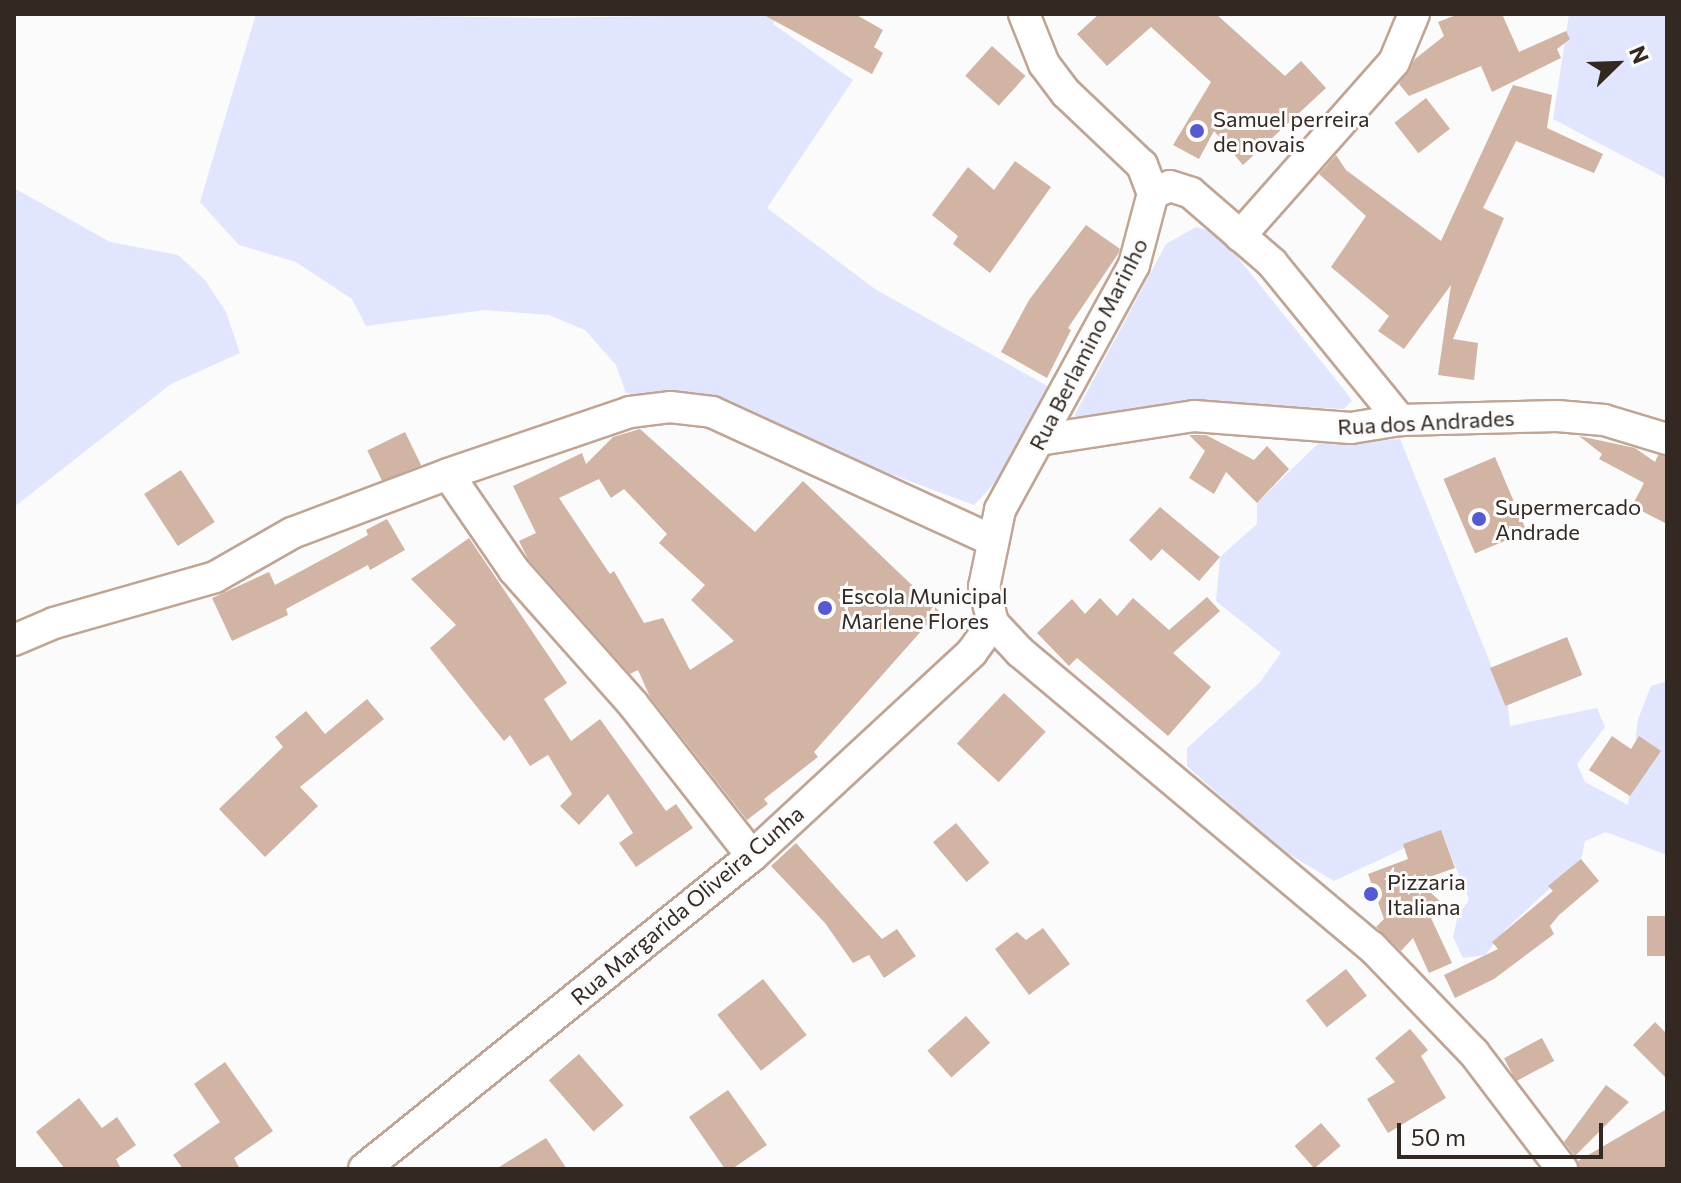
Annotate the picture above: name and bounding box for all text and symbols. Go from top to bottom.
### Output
north arrow [1577,24,1657,104]
text: N [1624,42,1655,67]
place label: Samuel perreira de novais [1213,105,1369,156]
marker: Samuel perreira de novais [1188,122,1206,140]
street label: Rua Berlamino Marinho [1023,234,1153,454]
street label: Rua dos Andrades [1337,404,1515,440]
place label: Supermercado Andrade [1495,493,1641,544]
marker: Supermercado Andrade [1470,510,1488,528]
place label: Escola Municipal Marlene Flores [841,582,1008,634]
marker: Escola Municipal Marlene Flores [816,599,834,617]
street label: Rua Margarida Oliveira Cunha [565,800,809,1010]
place label: Pizzaria Italiana [1387,868,1466,920]
marker: Pizzaria Italiana [1362,885,1380,903]
scale bar [1401,1107,1607,1157]
text: 50 m [1411,1122,1466,1151]

